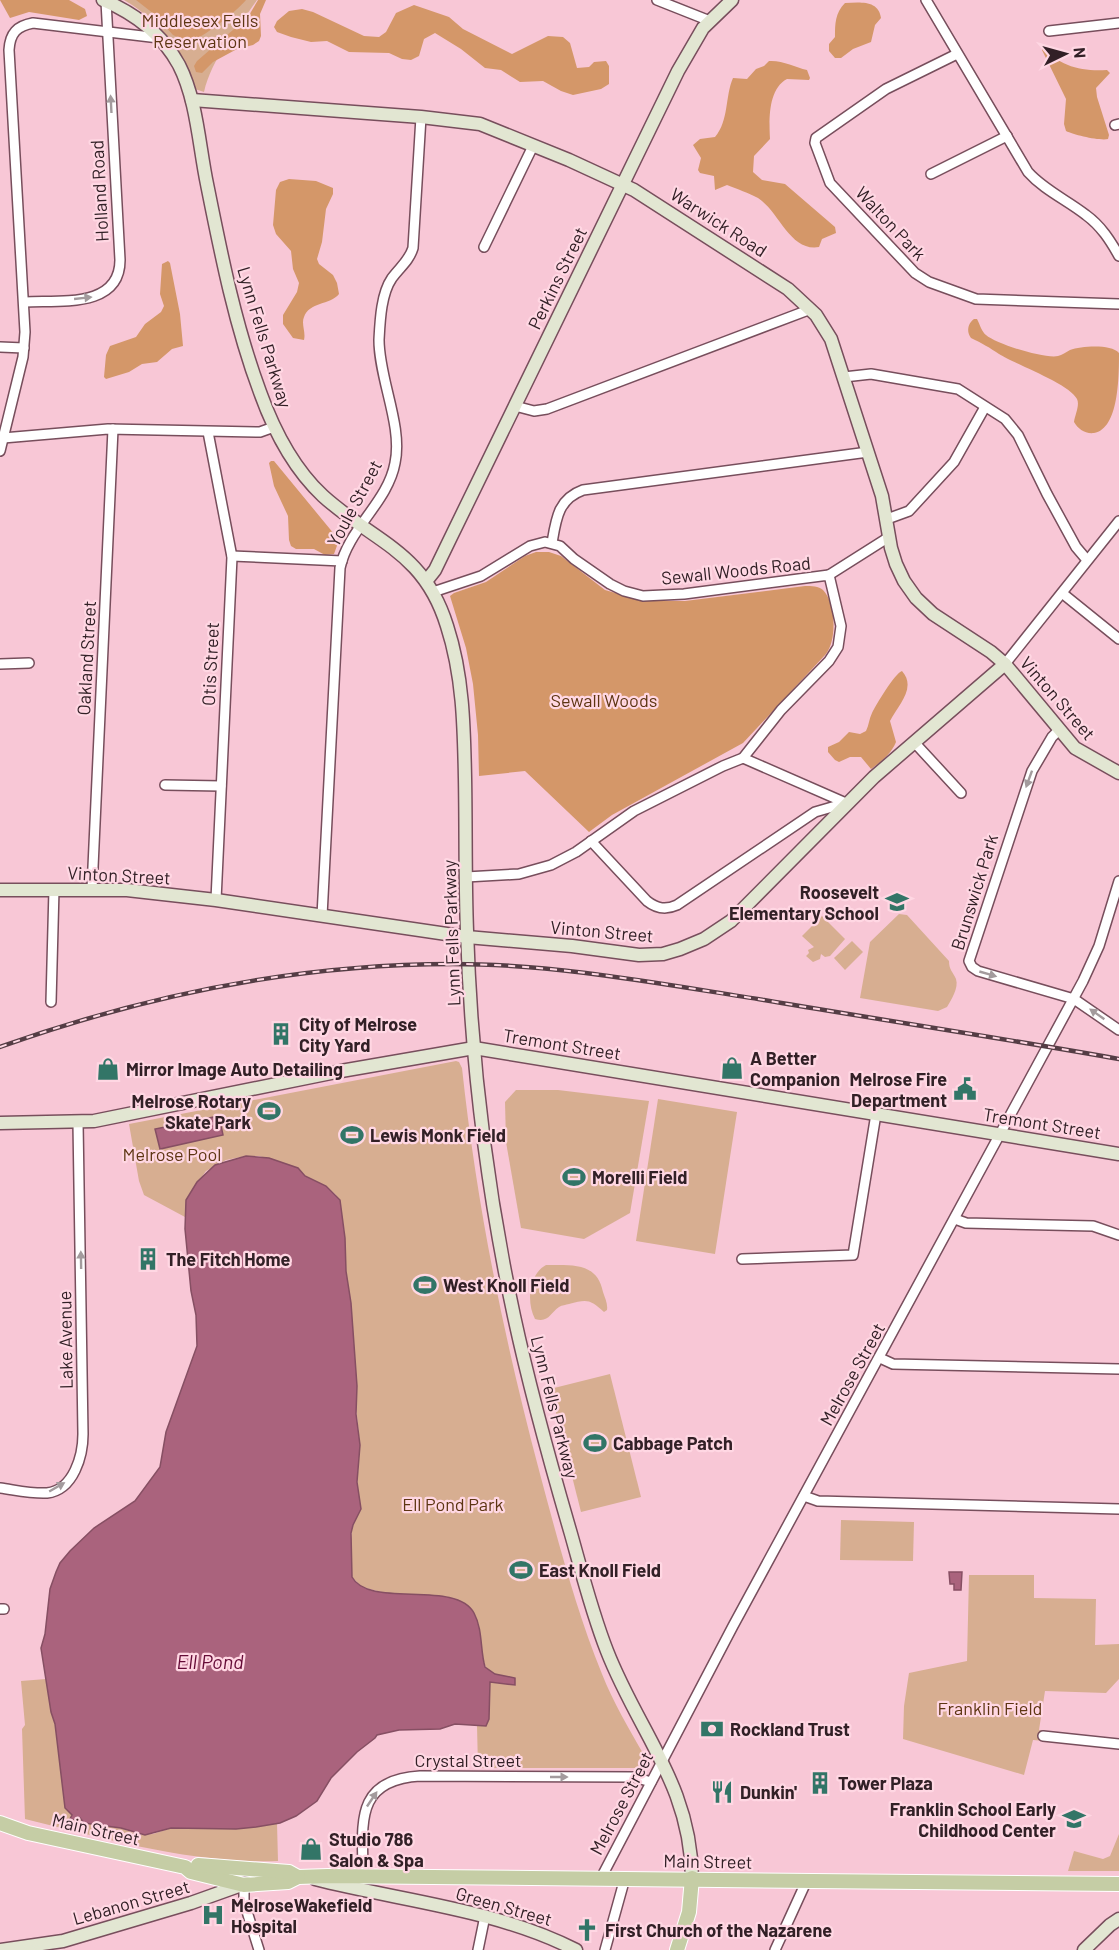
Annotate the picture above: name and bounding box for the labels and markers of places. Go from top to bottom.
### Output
place label: Roosevelt Elementary School [729,881,879,924]
school or university icon: Roosevelt Elementary School [884,889,910,915]
place label: City of Melrose City Yard [299,1013,417,1056]
building icon: City of Melrose City Yard [268,1021,294,1047]
place label: A Better Companion [750,1047,840,1090]
shop icon: A Better Companion [719,1055,745,1081]
shop icon: Mirror Image Auto Detailing [95,1056,121,1082]
place label: Mirror Image Auto Detailing [126,1058,343,1080]
place label: Melrose Fire Department [850,1068,947,1111]
public building icon: Melrose Fire Department [952,1076,978,1102]
place label: Melrose Rotary Skate Park [132,1090,251,1133]
sports icon: Melrose Rotary Skate Park [256,1098,282,1124]
sports icon: Lewis Monk Field [339,1122,365,1148]
place label: Lewis Monk Field [370,1124,506,1146]
sports icon: Morelli Field [561,1164,587,1190]
place label: Morelli Field [592,1166,687,1188]
building icon: The Fitch Home [135,1246,161,1272]
place label: The Fitch Home [166,1248,291,1270]
sports icon: West Knoll Field [412,1272,438,1298]
place label: West Knoll Field [443,1274,569,1296]
sports icon: Cabbage Patch [582,1430,608,1456]
place label: Cabbage Patch [613,1432,733,1454]
sports icon: East Knoll Field [508,1557,534,1583]
place label: East Knoll Field [539,1559,661,1581]
bank icon: Rockland Trust [699,1716,725,1742]
place label: Rockland Trust [730,1718,850,1740]
building icon: Tower Plaza [807,1770,833,1796]
place label: Tower Plaza [838,1772,933,1794]
restaurant icon: Dunkin' [709,1779,735,1805]
place label: Dunkin' [740,1781,797,1803]
place label: Franklin School Early Childhood Center [890,1798,1056,1841]
school or university icon: Franklin School Early Childhood Center [1061,1806,1087,1832]
place label: Studio 786 Salon & Spa [329,1828,424,1871]
shop icon: Studio 786 Salon & Spa [298,1836,324,1862]
place label: MelroseWakefield Hospital [231,1894,372,1937]
hospital icon: MelroseWakefield Hospital [200,1902,226,1928]
church icon: First Church of the Nazarene [574,1917,600,1943]
place label: First Church of the Nazarene [605,1919,832,1941]

